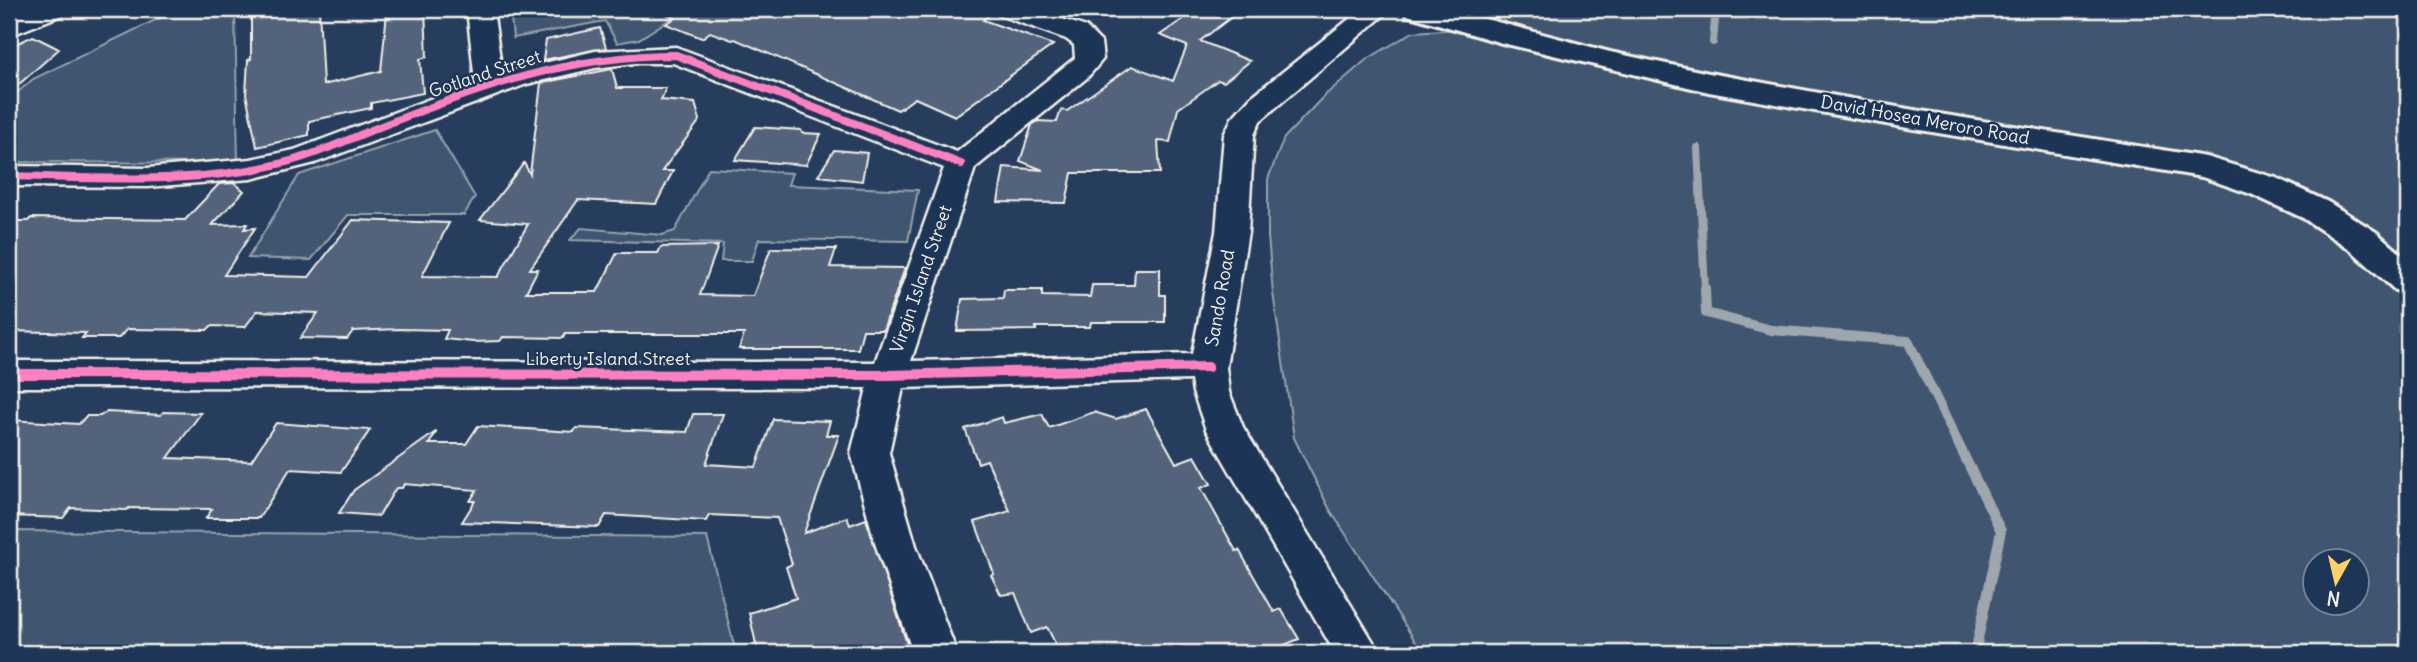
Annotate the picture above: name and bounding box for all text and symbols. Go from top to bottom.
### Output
street label: Gotland Street [426,45,544,102]
street label: David Hosea Meroro Road [1819,90,2032,149]
street label: Virgin Island Street [884,202,957,356]
street label: Sando Road [1200,247,1239,348]
street label: Liberty Island Street [525,347,691,370]
north arrow [2302,546,2372,616]
text: N [2325,586,2342,612]

